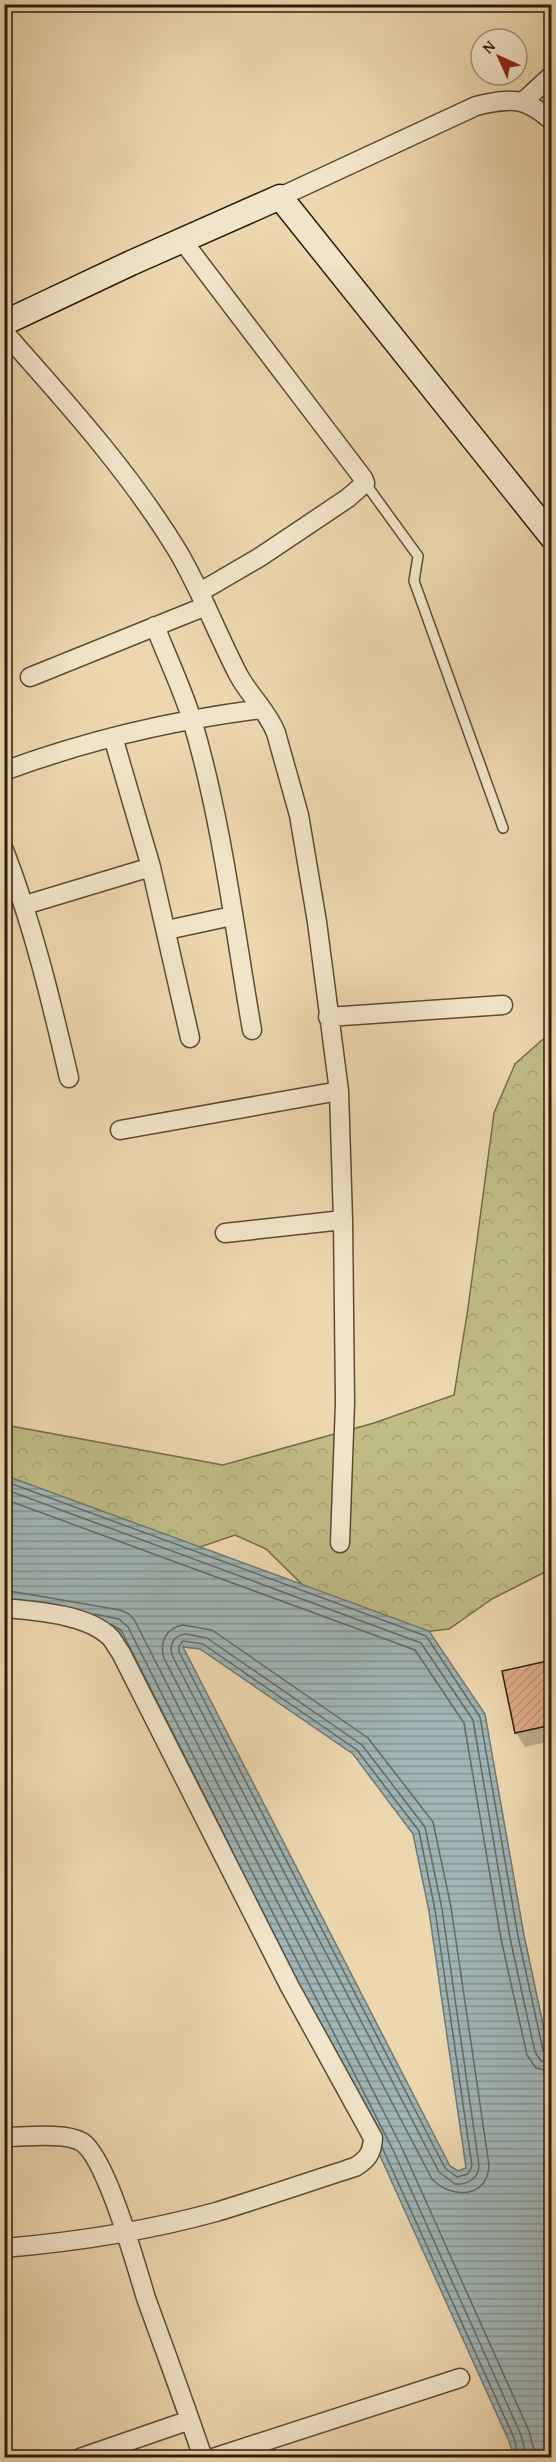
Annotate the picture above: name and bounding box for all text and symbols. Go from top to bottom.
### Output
north arrow [469,27,529,87]
text: N [476,34,501,59]

